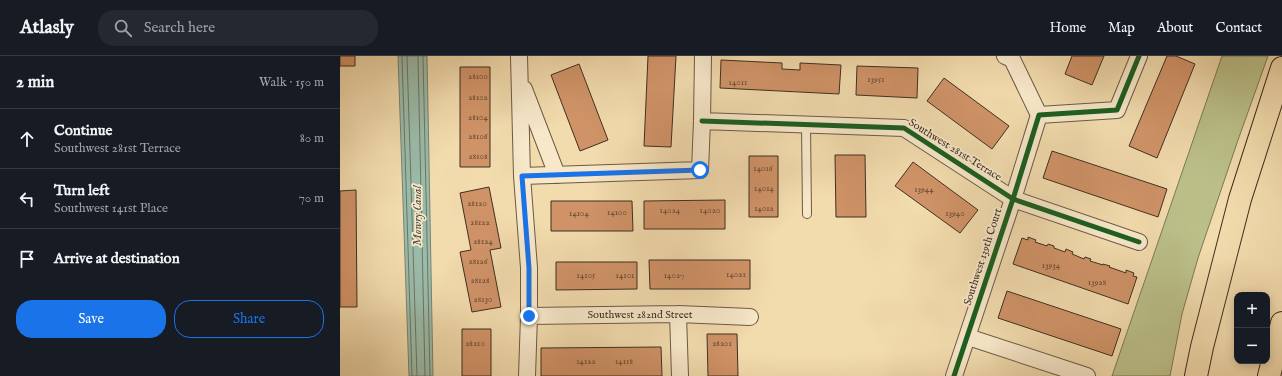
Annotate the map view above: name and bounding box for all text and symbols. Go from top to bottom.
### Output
search box [98,10,378,46]
text: Atlasly [20,16,74,40]
icon: search [112,17,134,39]
text: Search here [144,18,215,37]
text: Home [1050,19,1086,37]
text: Map [1108,19,1135,37]
text: About [1157,19,1193,37]
text: Contact [1215,19,1262,37]
house number: 28100 [468,71,488,82]
text: 2 min [16,72,54,93]
text: Walk · 150 m [259,74,324,91]
house number: 13951 [867,74,885,85]
house number: 14011 [729,77,747,88]
house number: 28102 [468,92,488,103]
house number: 28104 [468,112,489,123]
street label: Southwest 281st Terrace [906,116,1004,184]
text: Continue [54,121,112,140]
icon: ahead [16,128,38,150]
text: 80 m [300,130,324,147]
house number: 28106 [468,131,488,142]
text: Southwest 281st Terrace [54,140,181,157]
house number: 28108 [468,151,488,162]
route start [691,161,709,179]
house number: 14016 [753,163,773,174]
text: Turn left [54,181,110,200]
house number: 14014 [754,183,775,194]
house number: 13944 [914,184,934,195]
water label: Mowry Canal [410,185,425,246]
icon: left [16,188,38,210]
text: 70 m [299,190,324,207]
house number: 28120 [467,198,487,209]
text: Southwest 141st Place [54,200,168,217]
house number: 14012 [754,203,774,214]
house number: 14024 [660,205,681,216]
house number: 14020 [700,205,720,216]
street label: Southwest 139th Court [961,206,1005,307]
house number: 14100 [607,207,627,218]
house number: 14104 [569,208,590,219]
house number: 13940 [945,208,965,219]
house number: 28122 [470,217,490,228]
house number: 28124 [473,236,493,247]
icon: arrive [16,248,38,270]
text: Arrive at destination [54,249,180,268]
house number: 28126 [468,256,488,267]
house number: 13934 [1042,260,1061,271]
house number: 14021 [726,269,746,280]
house number: 14105 [577,270,596,281]
house number: 14101 [616,270,634,281]
house number: 14027 [664,270,684,281]
house number: 28128 [471,275,490,286]
house number: 13928 [1088,277,1107,288]
map controls [1234,292,1270,364]
button: + [1234,292,1270,328]
house number: 28130 [474,294,492,305]
button: Save [16,300,166,338]
button: Share [174,300,324,338]
route end [520,307,538,325]
street label: Southwest 282nd Street [587,308,693,322]
button: − [1234,328,1270,364]
house number: 28210 [465,338,485,349]
house number: 28201 [712,338,732,349]
house number: 14122 [576,356,596,367]
house number: 14118 [615,356,633,367]

